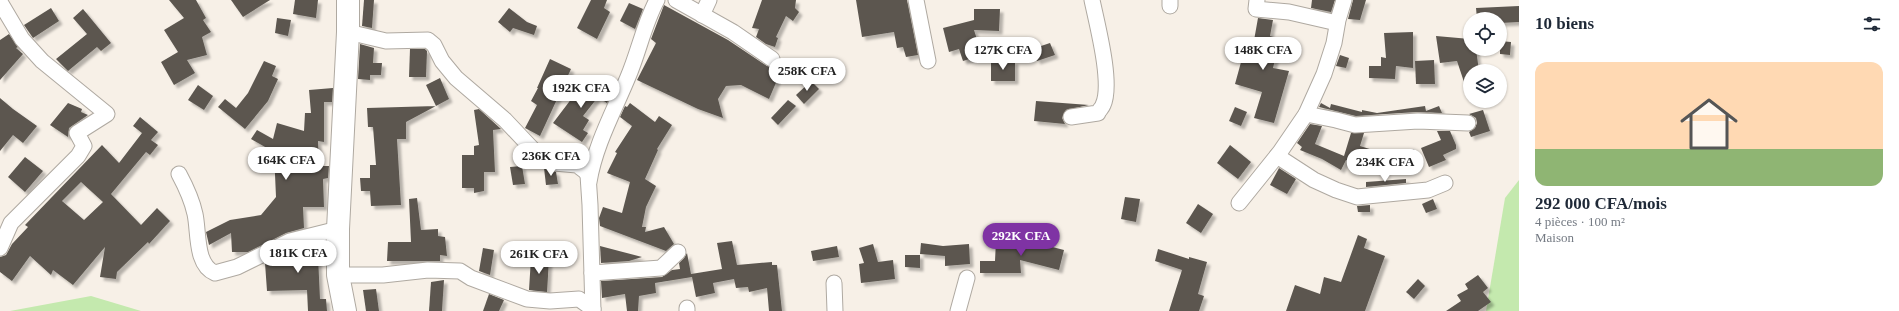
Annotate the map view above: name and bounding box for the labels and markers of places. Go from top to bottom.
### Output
pin: 127K CFA [962,37,1044,71]
pin: 148K CFA [1222,37,1304,71]
pin: 258K CFA [766,58,848,92]
pin: 192K CFA [540,75,622,109]
pin: 236K CFA [510,143,592,177]
pin: 164K CFA [245,147,327,181]
pin: 234K CFA [1344,149,1426,183]
pin: 292K CFA [980,223,1062,257]
pin: 181K CFA [257,240,339,274]
pin: 261K CFA [498,241,580,275]

